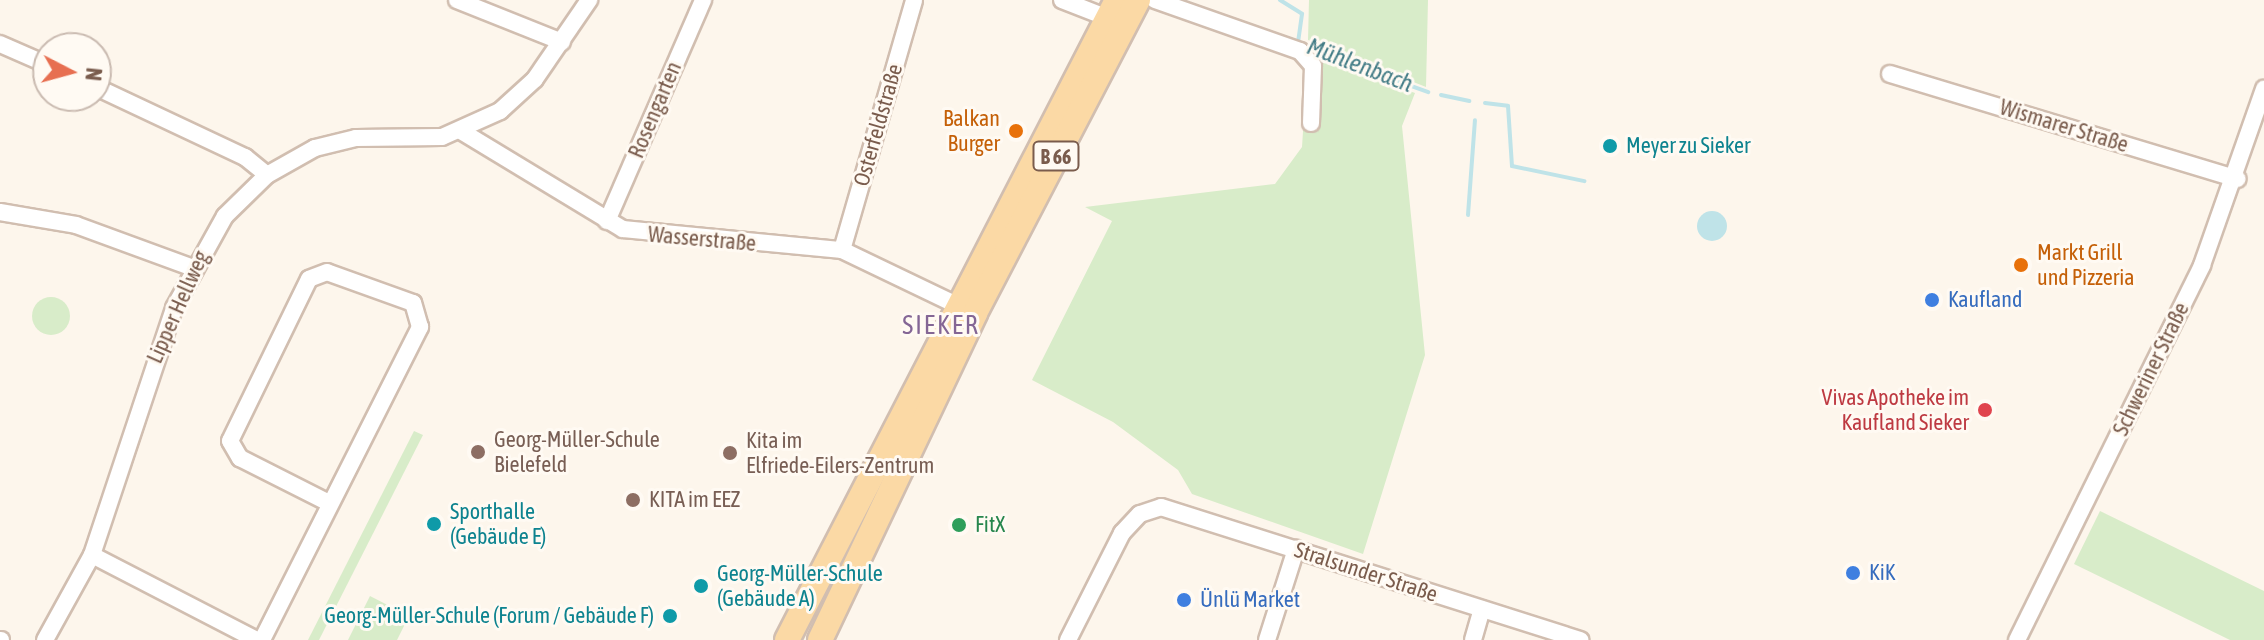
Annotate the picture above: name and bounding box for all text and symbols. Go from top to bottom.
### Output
north arrow [32,32,112,112]
water label: Mühlenbach [1303,32,1417,98]
street label: Rosengarten [623,58,687,162]
street label: Osterfeldstraße [848,61,908,189]
text: N [80,66,107,82]
street label: Wismarer Straße [1997,94,2131,158]
place label: Balkan Burger [943,105,1000,156]
marker: Balkan Burger [1007,122,1025,140]
place label: Meyer zu Sieker [1626,133,1750,159]
marker: Meyer zu Sieker [1601,137,1619,155]
road number: B 66 [1032,140,1080,172]
street label: Wasserstraße [647,221,757,257]
place label: Markt Grill und Pizzeria [2037,239,2135,290]
street label: Lipper Hellweg [141,247,215,367]
marker: Markt Grill und Pizzeria [2012,256,2030,274]
place label: Kaufland [1948,287,2022,313]
marker: Kaufland [1923,291,1941,309]
street label: Schweriner Straße [2107,298,2195,440]
district label: SIEKER [902,310,980,342]
place label: Vivas Apotheke im Kaufland Sieker [1822,384,1969,436]
marker: Vivas Apotheke im Kaufland Sieker [1976,401,1994,419]
place label: Georg-Müller-Schule Bielefeld [494,426,660,478]
place label: Kita im Elfriede-Eilers-Zentrum [746,427,934,478]
marker: Georg-Müller-Schule Bielefeld [469,443,487,461]
marker: Kita im Elfriede-Eilers-Zentrum [721,444,739,462]
place label: KITA im EEZ [649,487,741,513]
marker: KITA im EEZ [624,491,642,509]
place label: Sporthalle (Gebäude E) [450,498,546,550]
place label: FitX [975,512,1005,538]
marker: Sporthalle (Gebäude E) [425,515,443,533]
marker: FitX [950,516,968,534]
street label: Stralsunder Straße [1291,536,1441,608]
place label: Georg-Müller-Schule (Gebäude A) [717,560,883,612]
place label: KiK [1869,560,1896,586]
marker: KiK [1844,564,1862,582]
marker: Georg-Müller-Schule (Gebäude A) [692,577,710,595]
place label: Ünlü Market [1200,587,1300,613]
marker: Ünlü Market [1175,591,1193,609]
place label: Georg-Müller-Schule (Forum / Gebäude F) [324,603,654,629]
marker: Georg-Müller-Schule (Forum / Gebäude F) [661,607,679,625]

